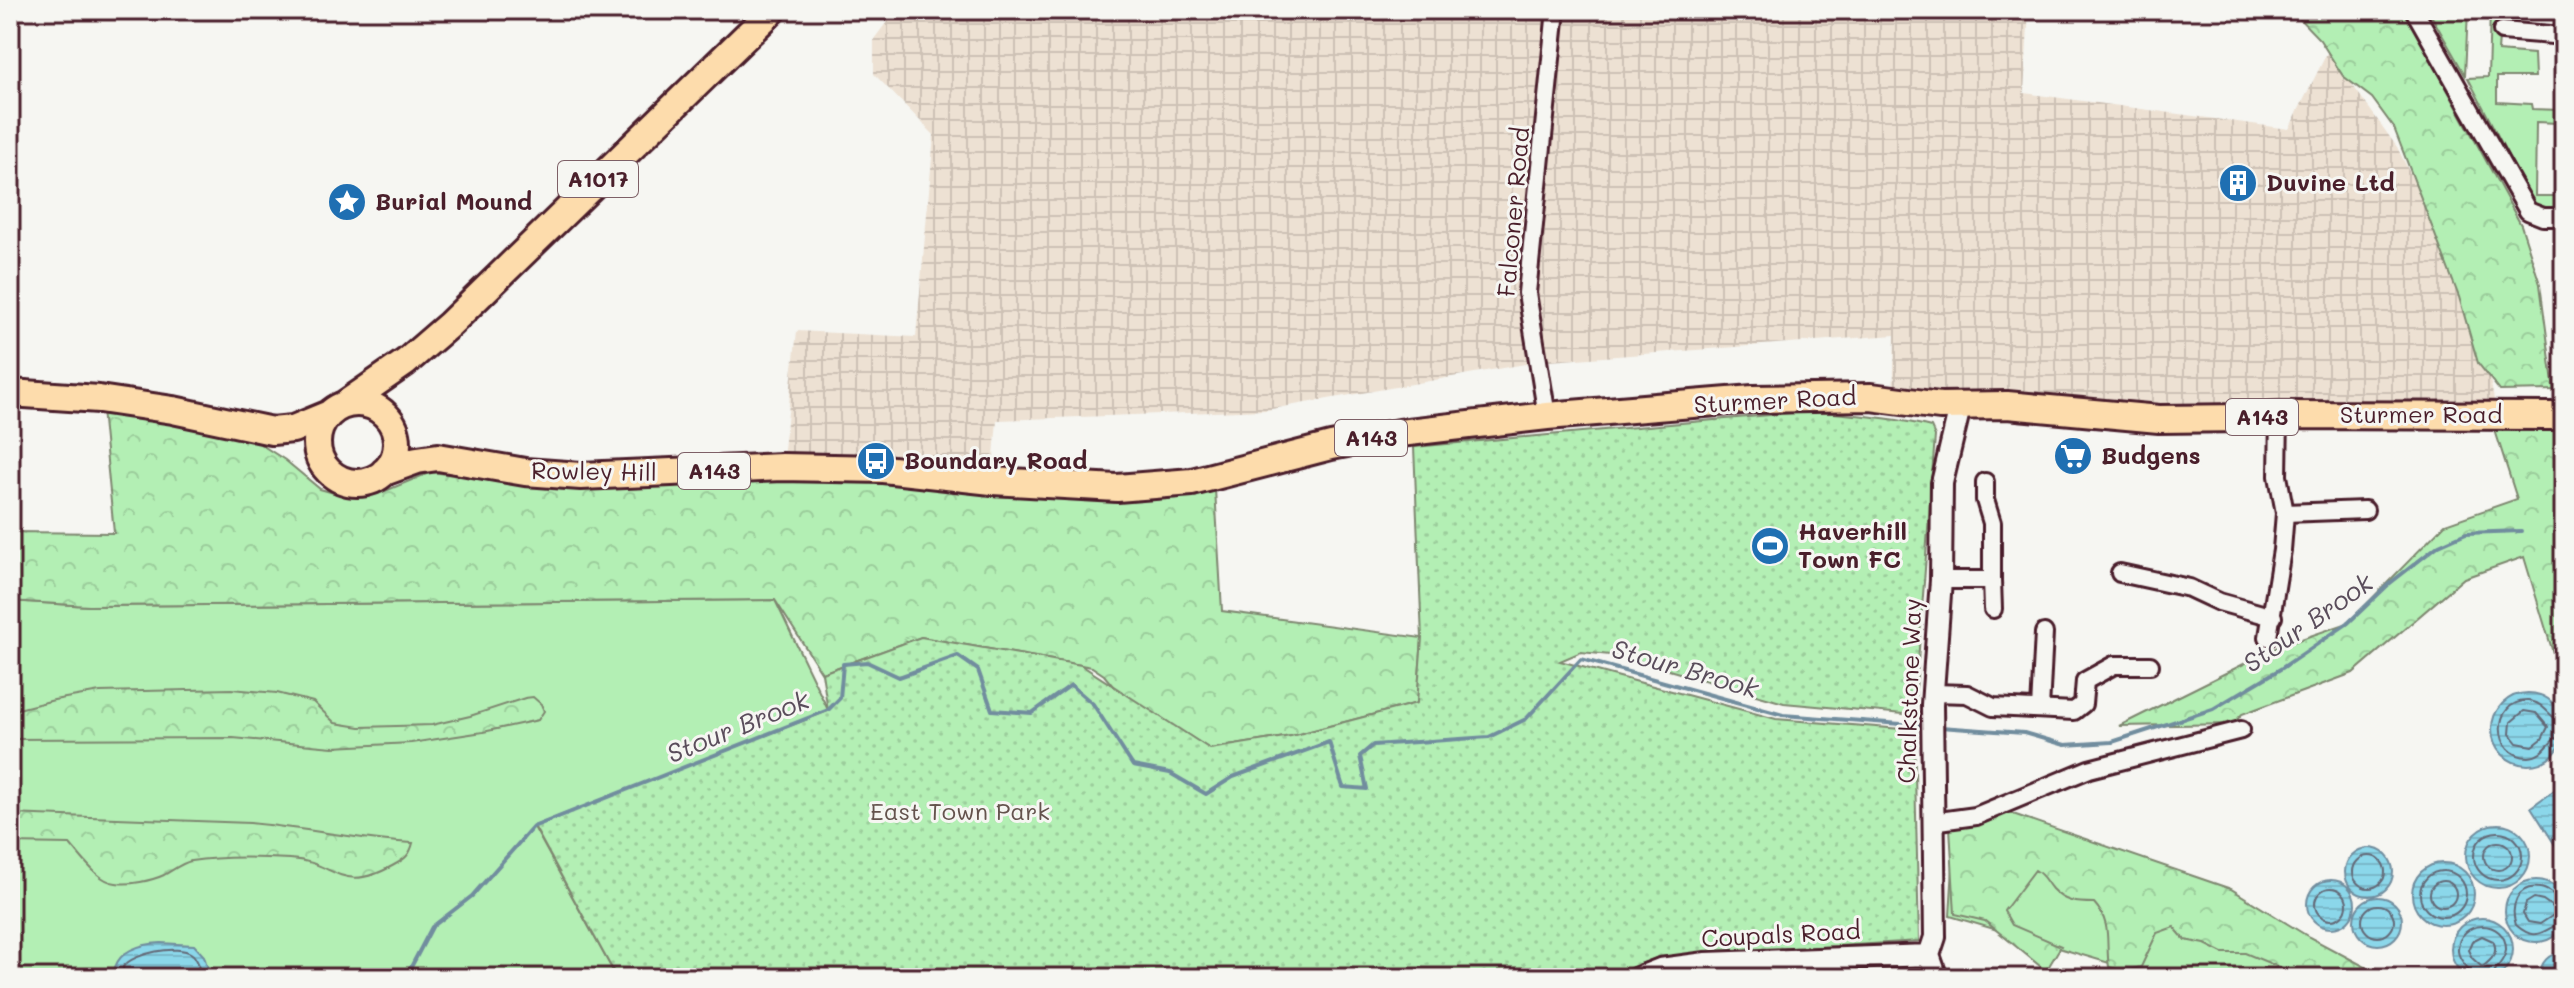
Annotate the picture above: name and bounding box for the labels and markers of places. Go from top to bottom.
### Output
building icon: Duvine Ltd [2217,162,2259,204]
place label: Duvine Ltd [2266,166,2395,197]
place icon: Burial Mound [326,181,368,223]
place label: Burial Mound [375,185,532,216]
supermarket icon: Budgens [2052,435,2094,477]
place label: Budgens [2101,439,2201,470]
bus stop icon: Boundary Road [855,440,897,482]
place label: Boundary Road [904,444,1087,475]
place label: Haverhill Town FC [1798,515,1907,574]
sports icon: Haverhill Town FC [1749,525,1791,567]

